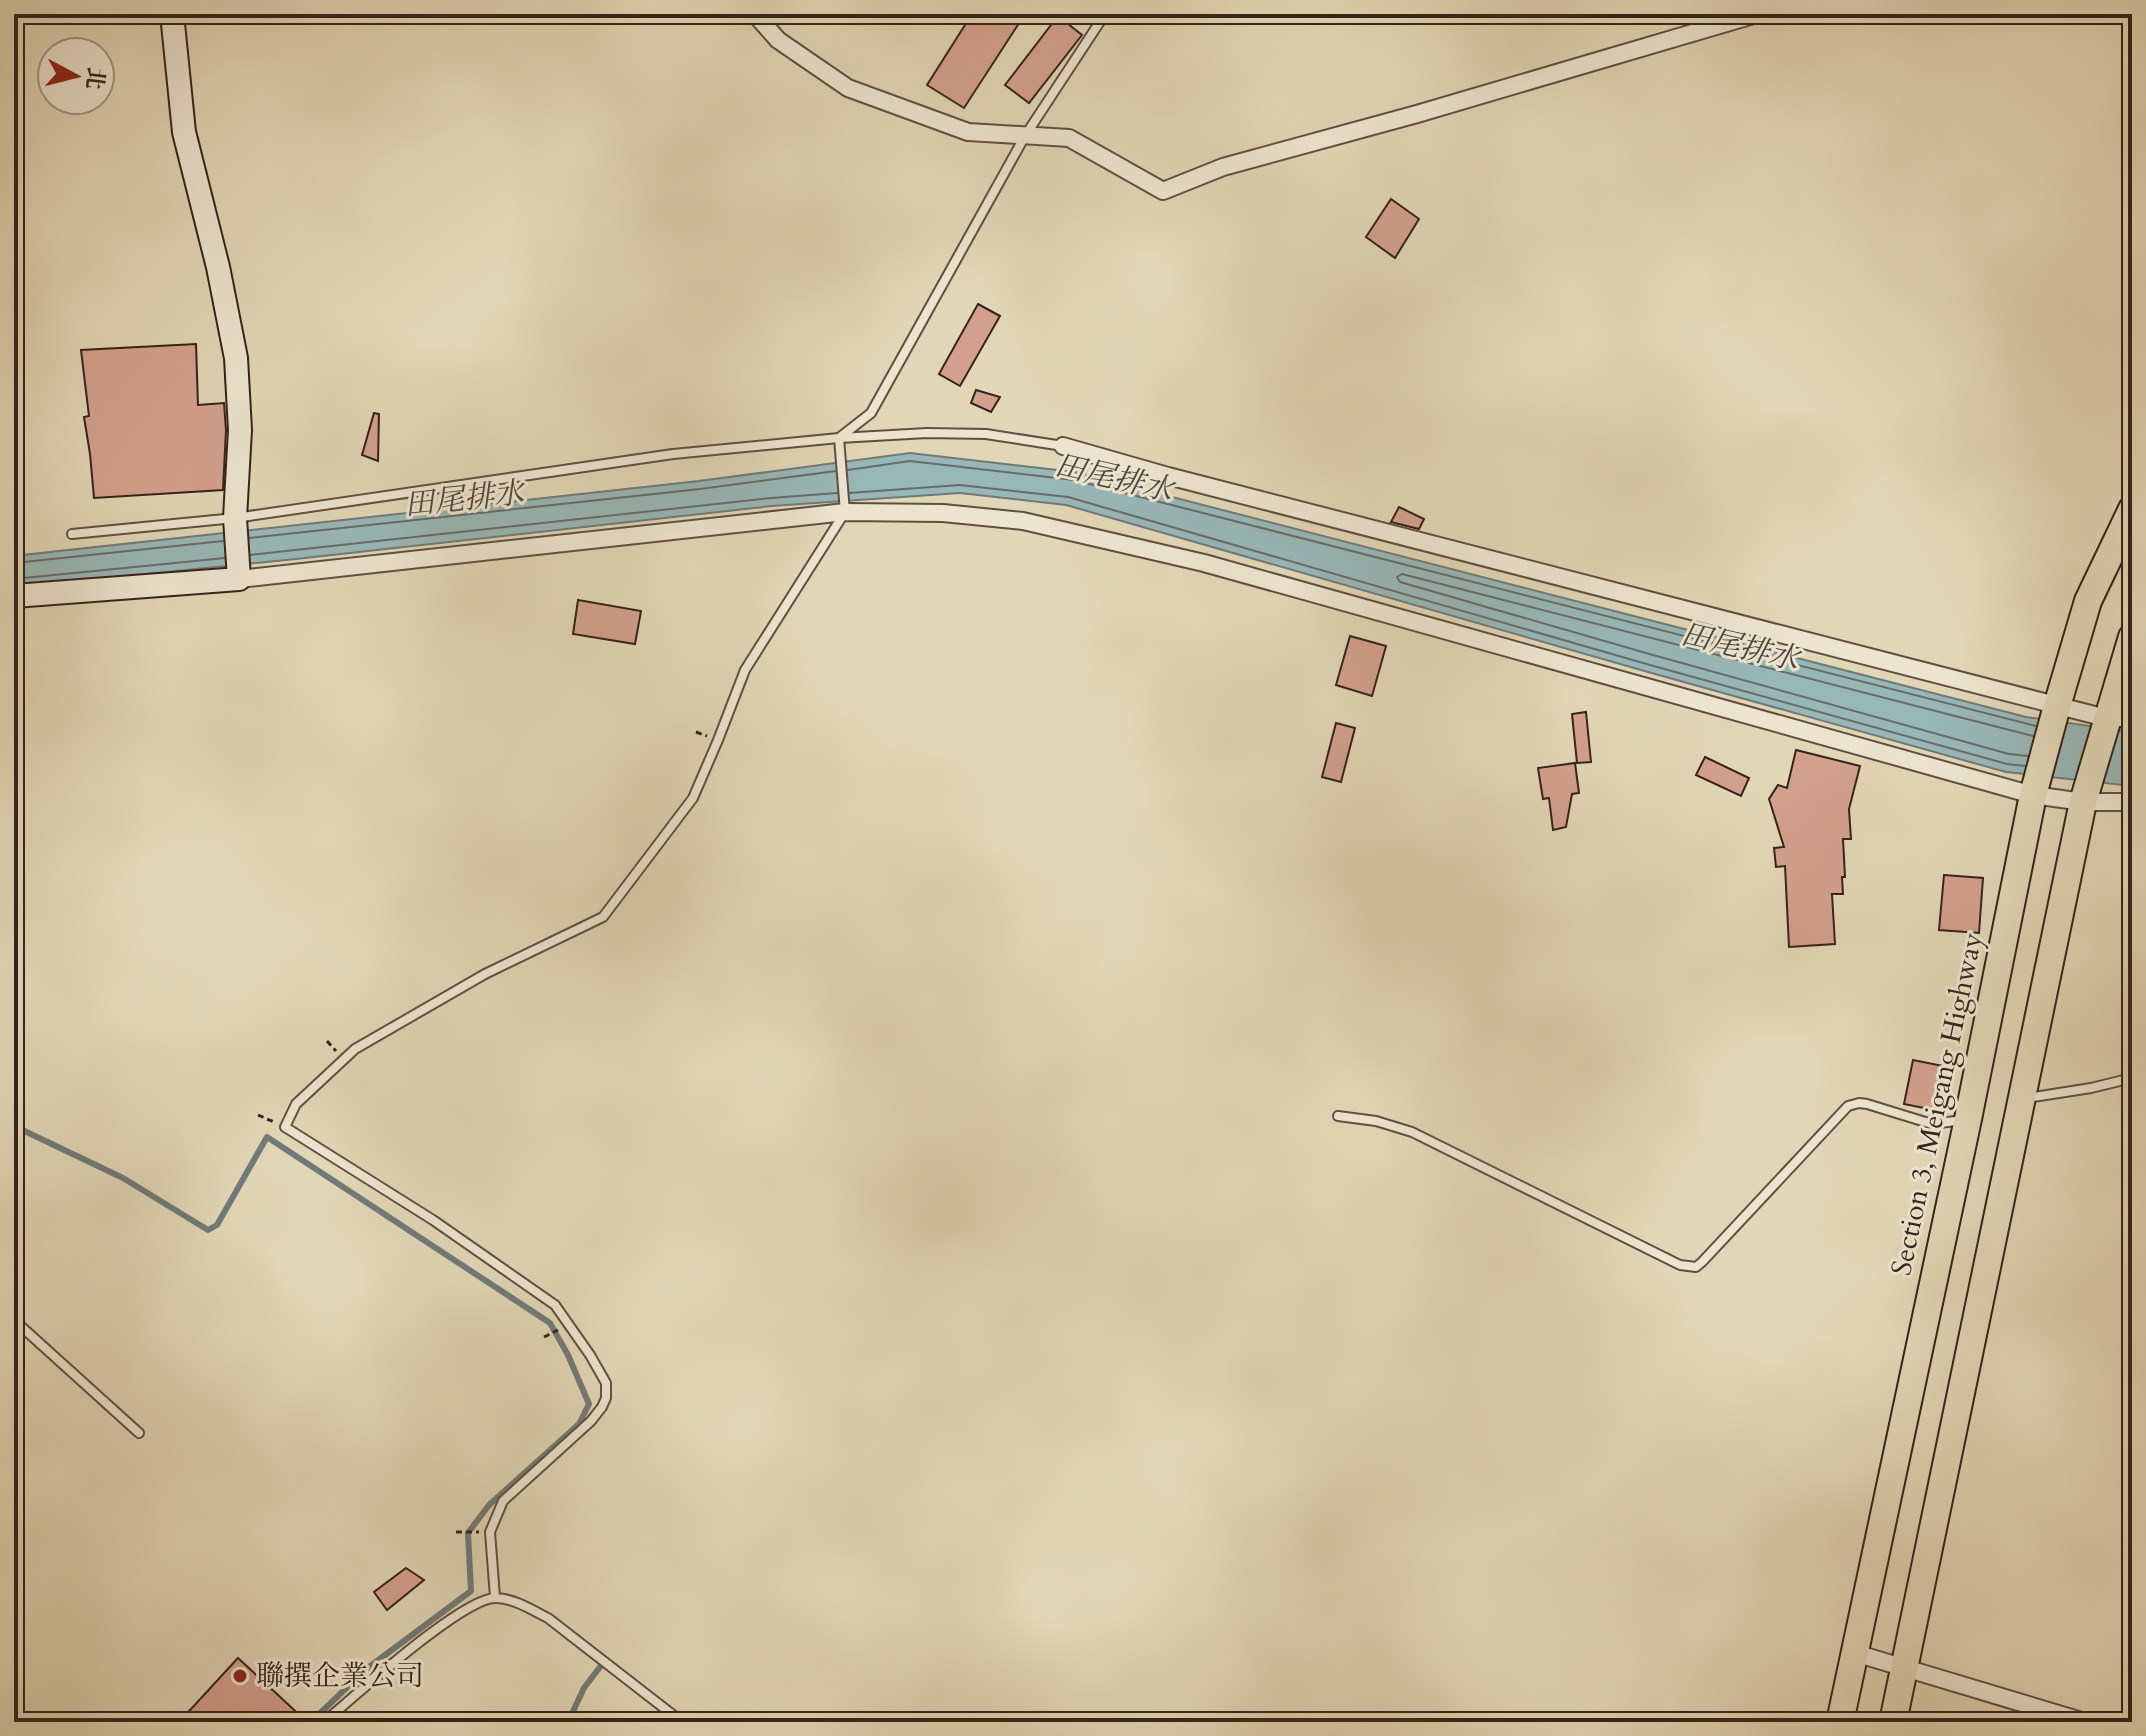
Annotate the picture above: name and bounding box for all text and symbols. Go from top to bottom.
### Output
north arrow [36,36,116,116]
text: 北 [79,66,111,91]
water label: 田尾排水 [1051,445,1180,512]
water label: 田尾排水 [402,472,529,526]
water label: 田尾排水 [1677,614,1806,681]
street label: Section 3, Meigang Highway [1882,929,1992,1279]
place label: 聯撰企業公司 [256,1657,424,1695]
marker: 聯撰企業公司 [231,1667,249,1685]

